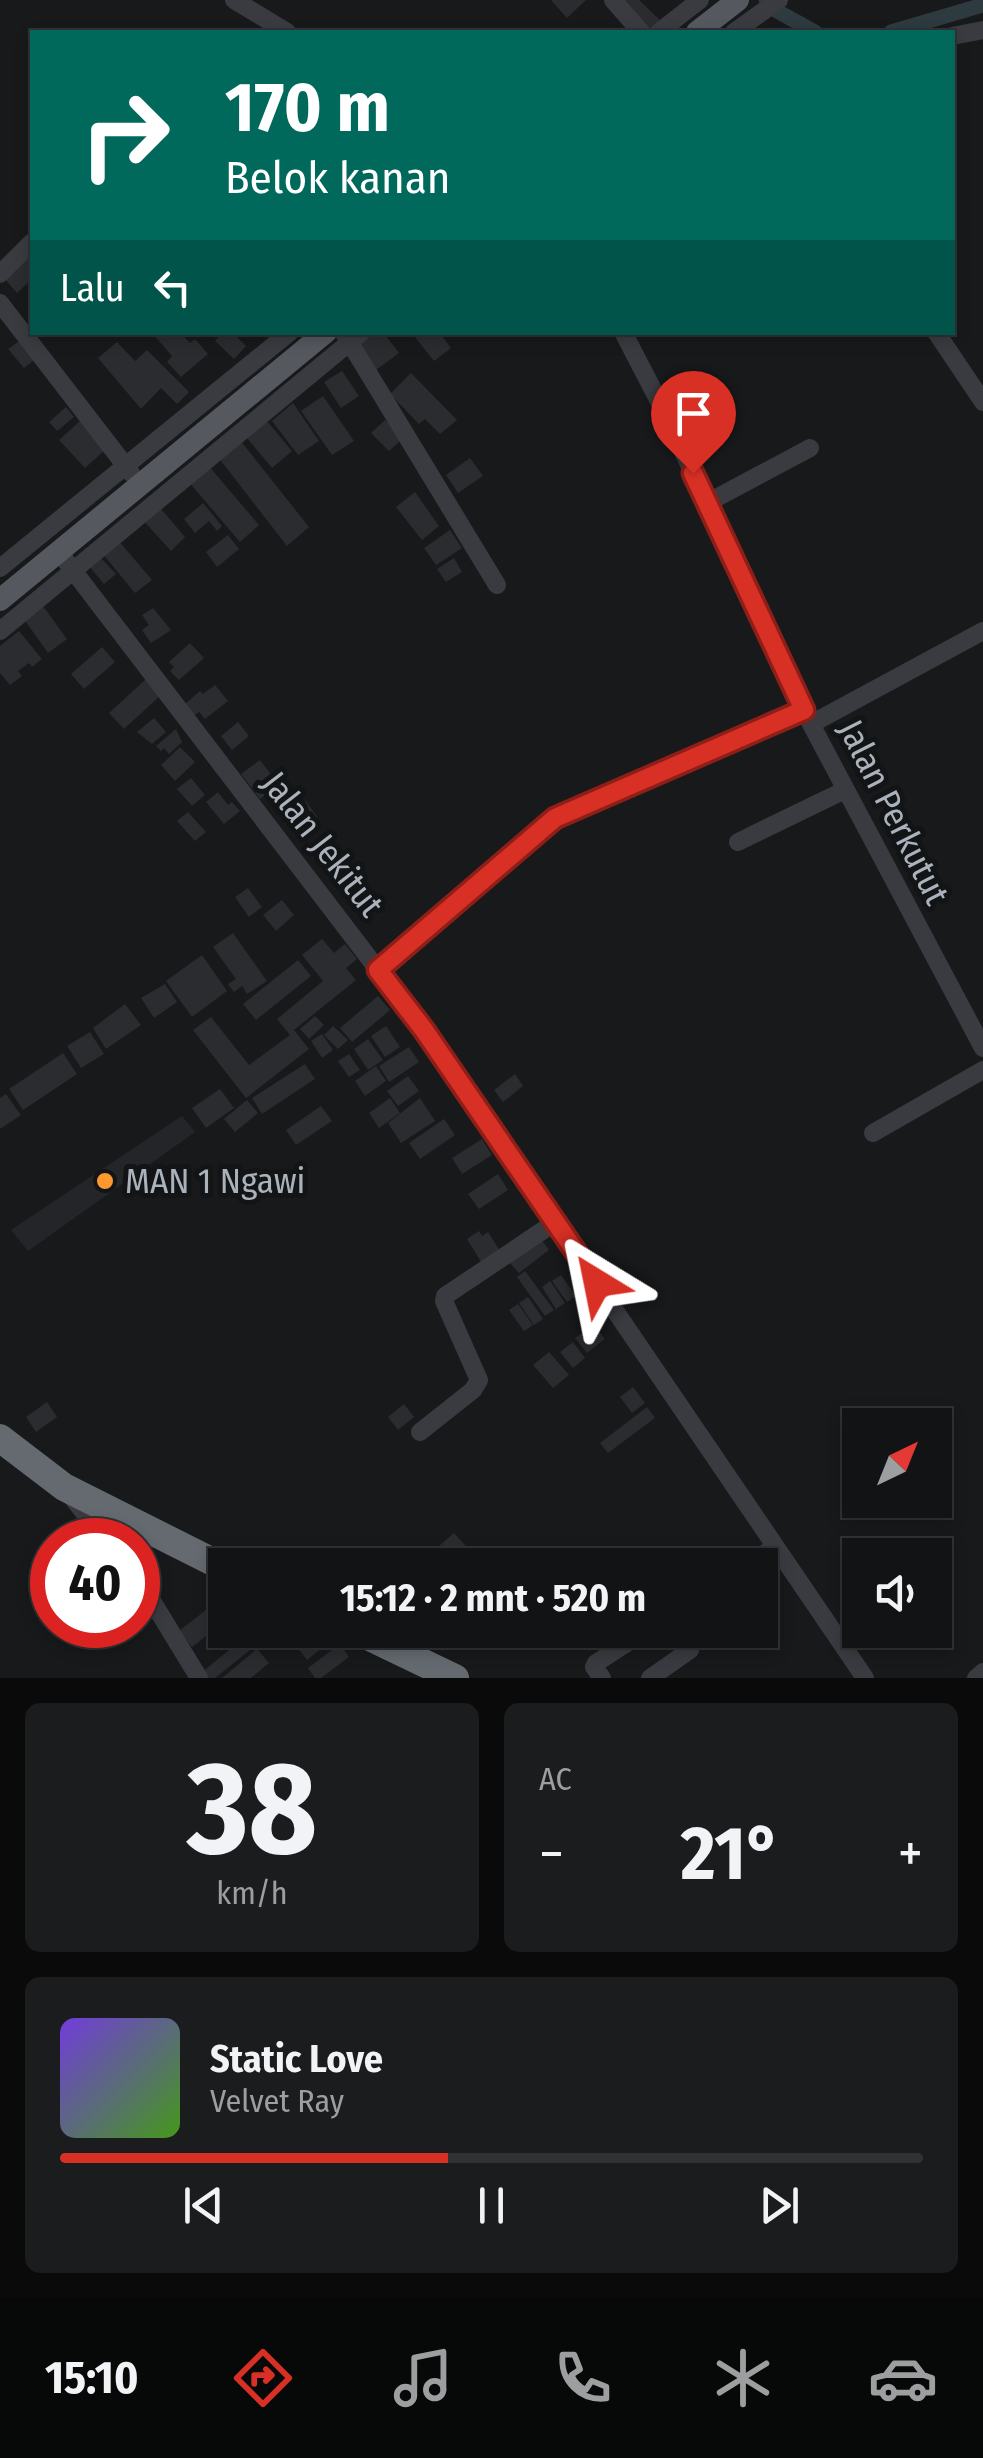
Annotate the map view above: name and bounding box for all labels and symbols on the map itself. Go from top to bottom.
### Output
pin [651,371,736,474]
street label: Jalan Perkutut [830,713,959,912]
street label: Jalan Jekitut [253,763,393,925]
place label: MAN 1 Ngawi [125,1160,305,1202]
marker: MAN 1 Ngawi [94,1170,116,1192]
position arrow [545,1231,649,1335]
north arrow [842,1408,952,1518]
speed limit sign: 40 [30,1518,160,1648]

